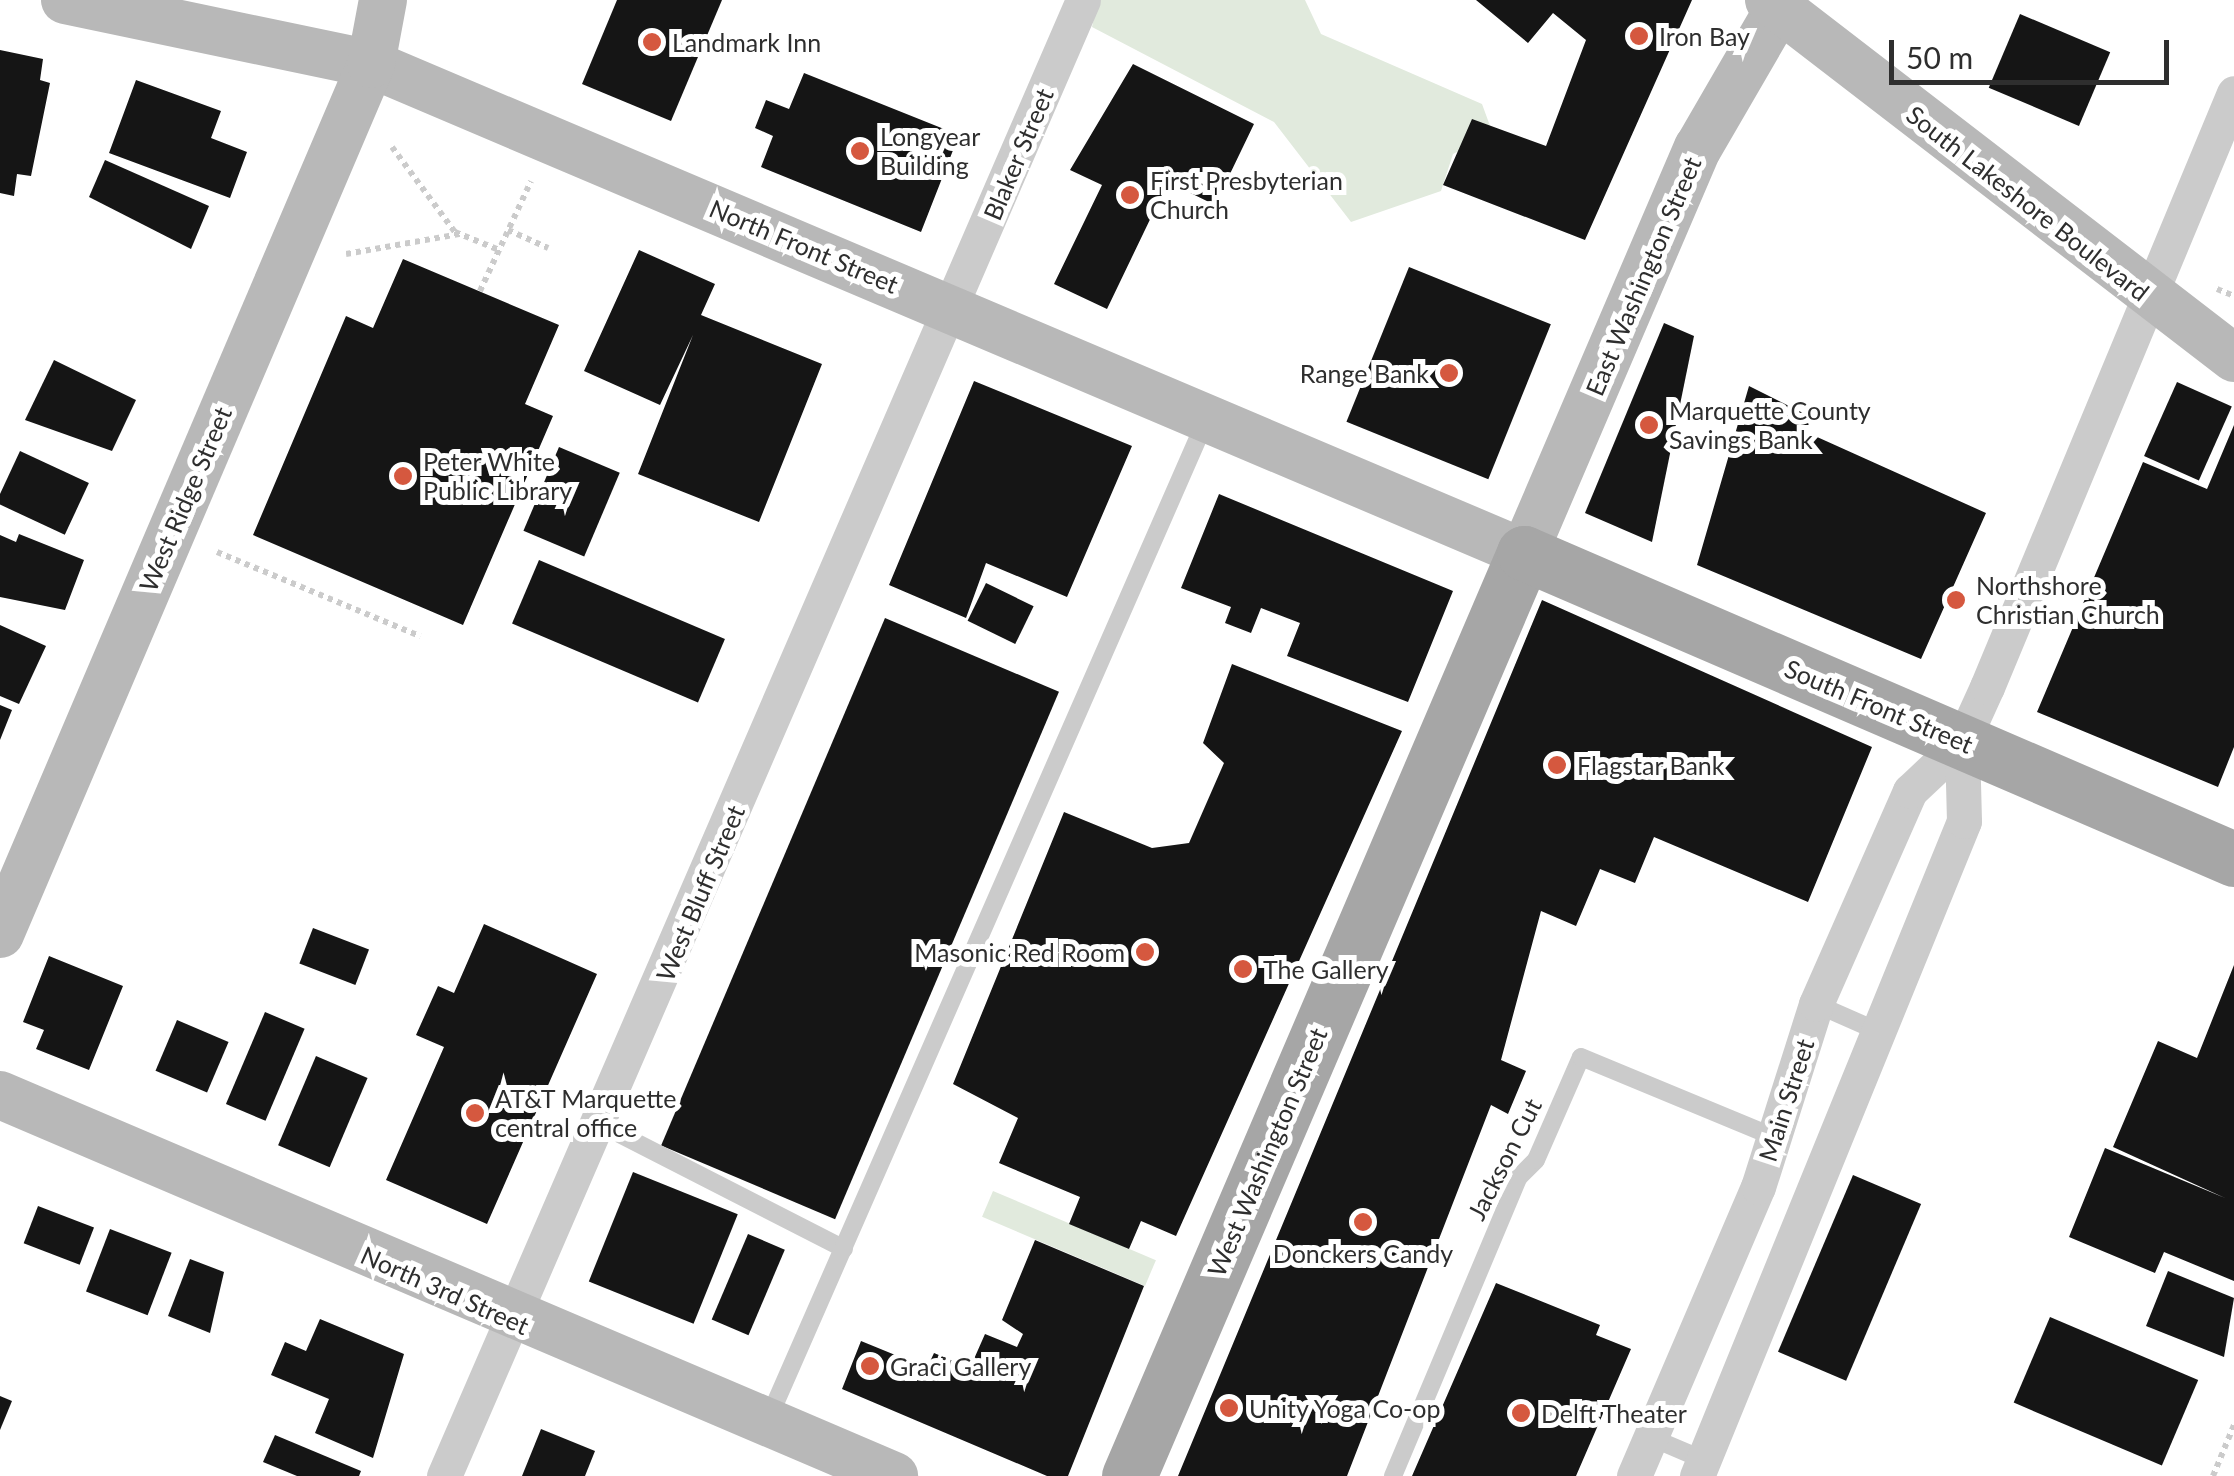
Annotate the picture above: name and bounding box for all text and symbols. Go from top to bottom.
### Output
scale bar [1894,20,2174,82]
place label: Iron Bay [1659,21,1750,51]
marker: Iron Bay [1628,25,1650,47]
place label: Landmark Inn [672,27,821,57]
marker: Landmark Inn [641,31,663,53]
text: 50 m [1906,39,1973,75]
street label: Blaker Street [977,83,1059,225]
street label: South Lakeshore Boulevard [1901,99,2155,307]
place label: Longyear Building [880,122,980,181]
marker: Longyear Building [849,140,871,162]
street label: East Washington Street [1579,152,1707,400]
place label: First Presbyterian Church [1150,166,1343,225]
marker: First Presbyterian Church [1119,184,1141,206]
street label: North Front Street [705,193,903,299]
place label: Range Bank [1300,358,1429,388]
marker: Range Bank [1438,362,1460,384]
place label: Marquette County Savings Bank [1669,396,1871,455]
street label: West Ridge Street [133,402,237,596]
marker: Marquette County Savings Bank [1638,414,1660,436]
place label: Peter White Public Library [423,447,572,506]
marker: Peter White Public Library [392,465,414,487]
place label: Northshore Christian Church [1976,571,2160,630]
marker: Northshore Christian Church [1945,589,1967,611]
street label: South Front Street [1780,653,1978,759]
place label: Flagstar Bank [1577,750,1725,780]
marker: Flagstar Bank [1546,754,1568,776]
street label: West Bluff Street [649,800,751,986]
place label: Masonic Red Room [914,937,1125,967]
marker: Masonic Red Room [1134,941,1156,963]
place label: The Gallery [1263,954,1389,984]
marker: The Gallery [1232,958,1254,980]
street label: West Washington Street [1201,1023,1333,1281]
street label: Main Street [1752,1035,1820,1165]
place label: AT&T Marquette central office [495,1084,677,1143]
street label: Jackson Cut [1461,1093,1547,1225]
marker: AT&T Marquette central office [464,1102,486,1124]
marker: Donckers Candy [1352,1211,1374,1233]
place label: Donckers Candy [1273,1238,1453,1268]
street label: North 3rd Street [356,1240,534,1340]
place label: Graci Gallery [890,1351,1031,1381]
marker: Graci Gallery [859,1355,881,1377]
place label: Unity Yoga Co-op [1249,1393,1442,1423]
marker: Unity Yoga Co-op [1218,1397,1240,1419]
place label: Delft Theater [1541,1398,1688,1428]
marker: Delft Theater [1510,1402,1532,1424]

